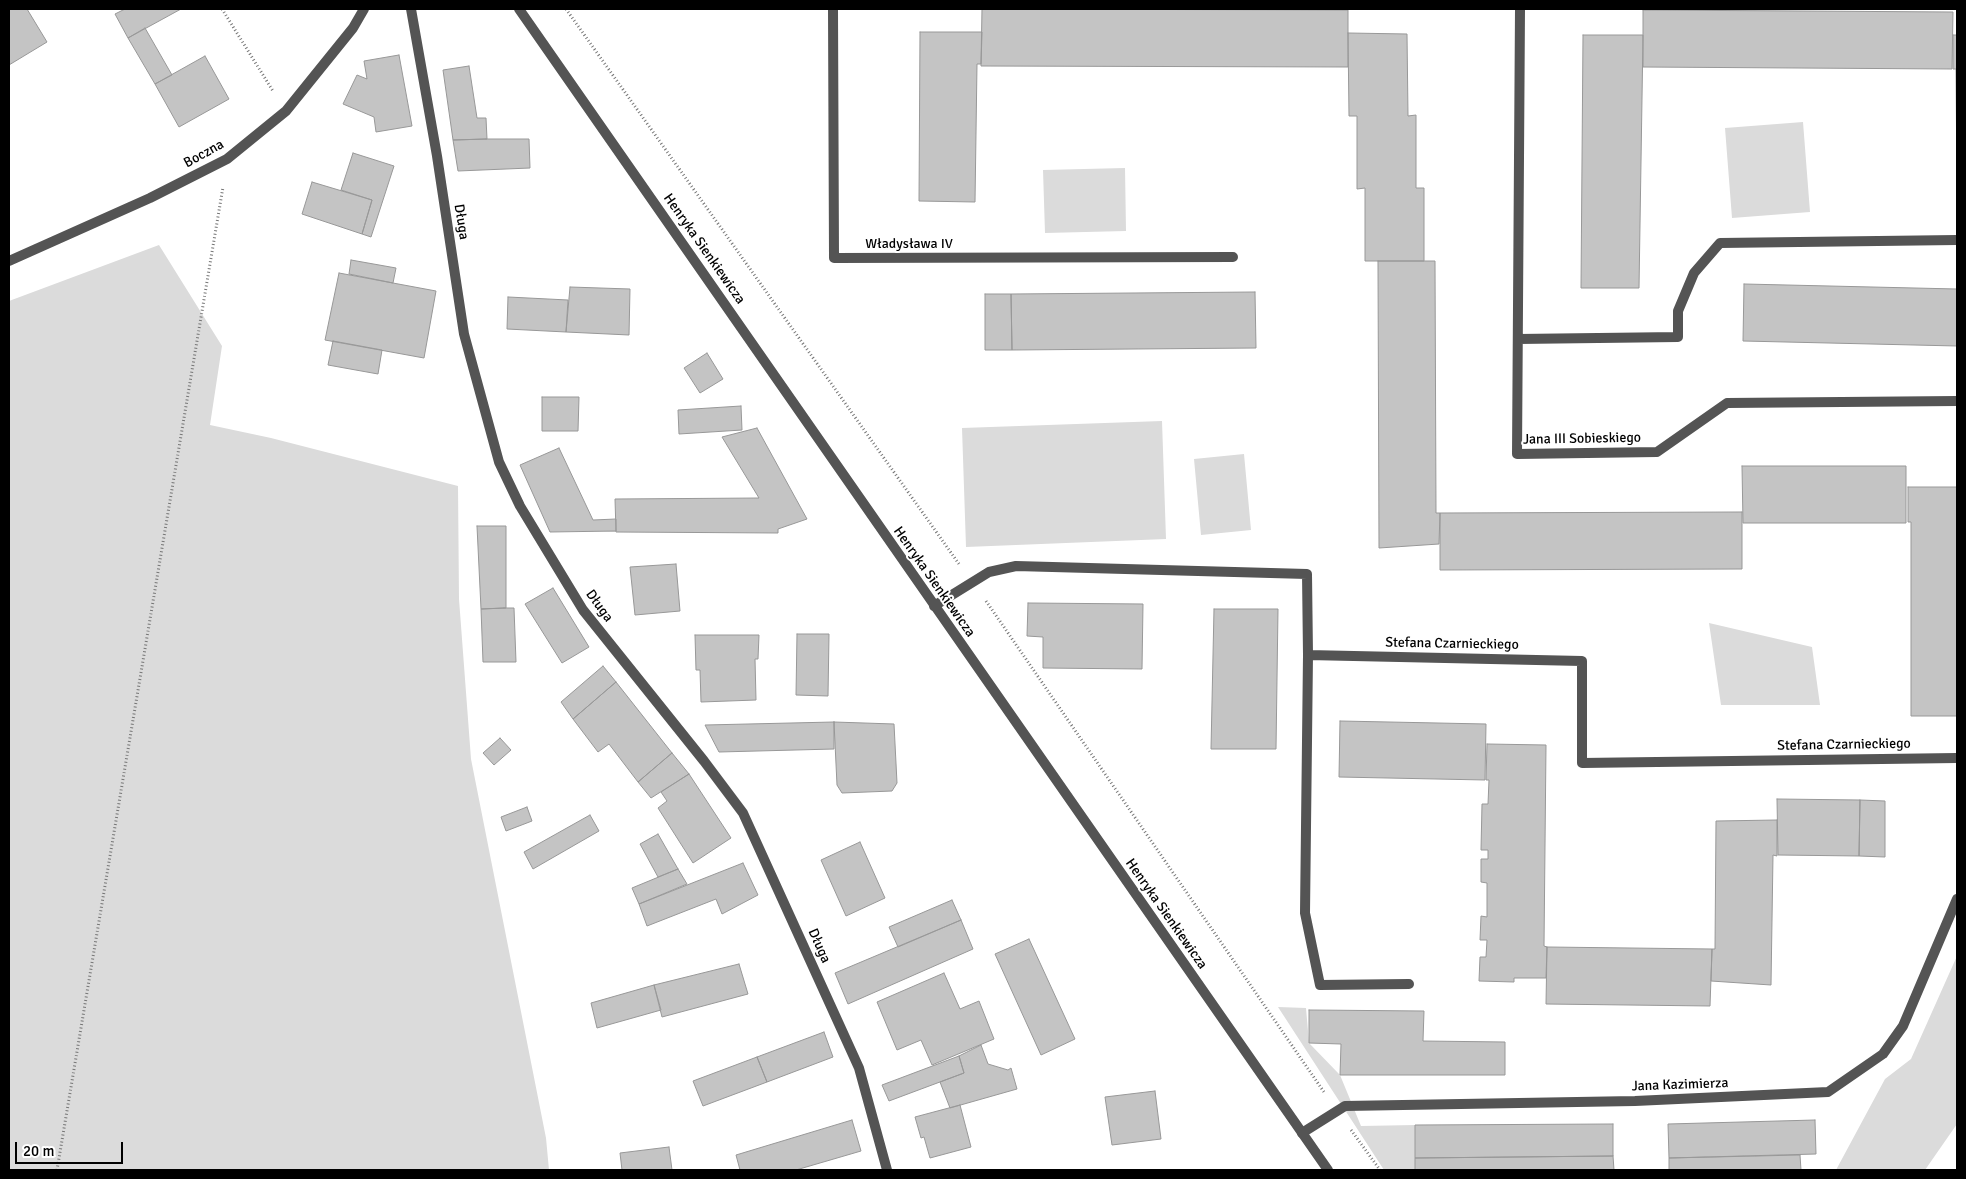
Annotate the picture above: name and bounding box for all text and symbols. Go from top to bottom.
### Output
street label: Boczna [181,136,227,172]
street label: Henryka Sienkiewicza [660,190,748,308]
street label: Długa [450,203,472,241]
street label: Władysława IV [865,236,953,252]
street label: Jana III Sobieskiego [1523,430,1641,448]
street label: Henryka Sienkiewicza [890,523,978,641]
street label: Długa [582,587,616,625]
street label: Stefana Czarnieckiego [1385,634,1519,654]
street label: Stefana Czarnieckiego [1777,735,1911,755]
street label: Henryka Sienkiewicza [1122,855,1210,973]
street label: Długa [804,926,834,966]
street label: Jana Kazimierza [1631,1075,1729,1095]
scale bar [18,1132,125,1164]
text: 20 m [23,1142,54,1160]

